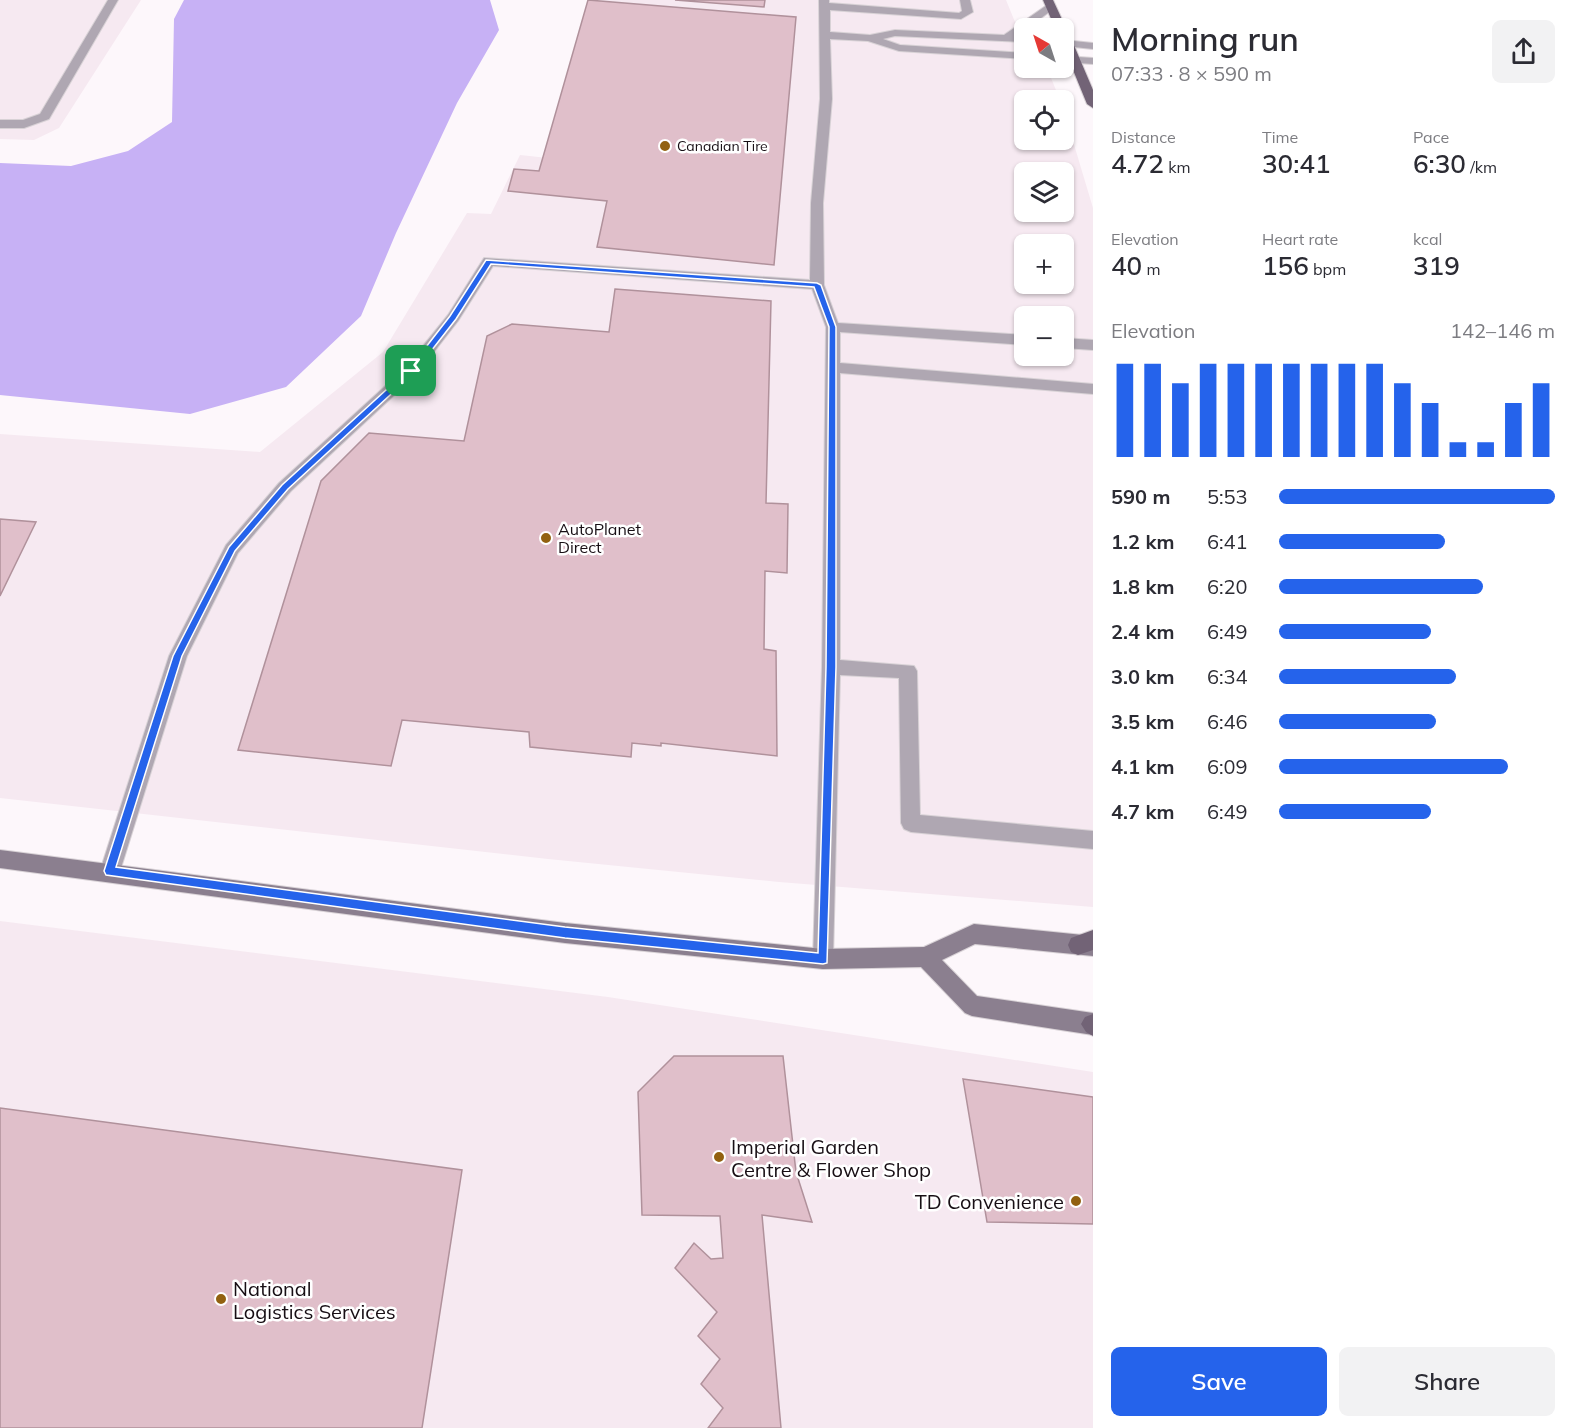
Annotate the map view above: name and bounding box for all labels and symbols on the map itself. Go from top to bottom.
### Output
north arrow [1014,18,1074,78]
place label: Canadian Tire [677,137,768,155]
marker: Canadian Tire [658,139,672,153]
pin [385,345,436,396]
place label: AutoPlanet Direct [558,519,642,557]
marker: AutoPlanet Direct [539,531,553,545]
place label: Imperial Garden Centre & Flower Shop [731,1134,931,1182]
marker: Imperial Garden Centre & Flower Shop [712,1150,726,1164]
place label: TD Convenience [915,1189,1064,1214]
marker: TD Convenience [1069,1194,1083,1208]
place label: National Logistics Services [233,1276,396,1324]
marker: National Logistics Services [214,1292,228,1306]

